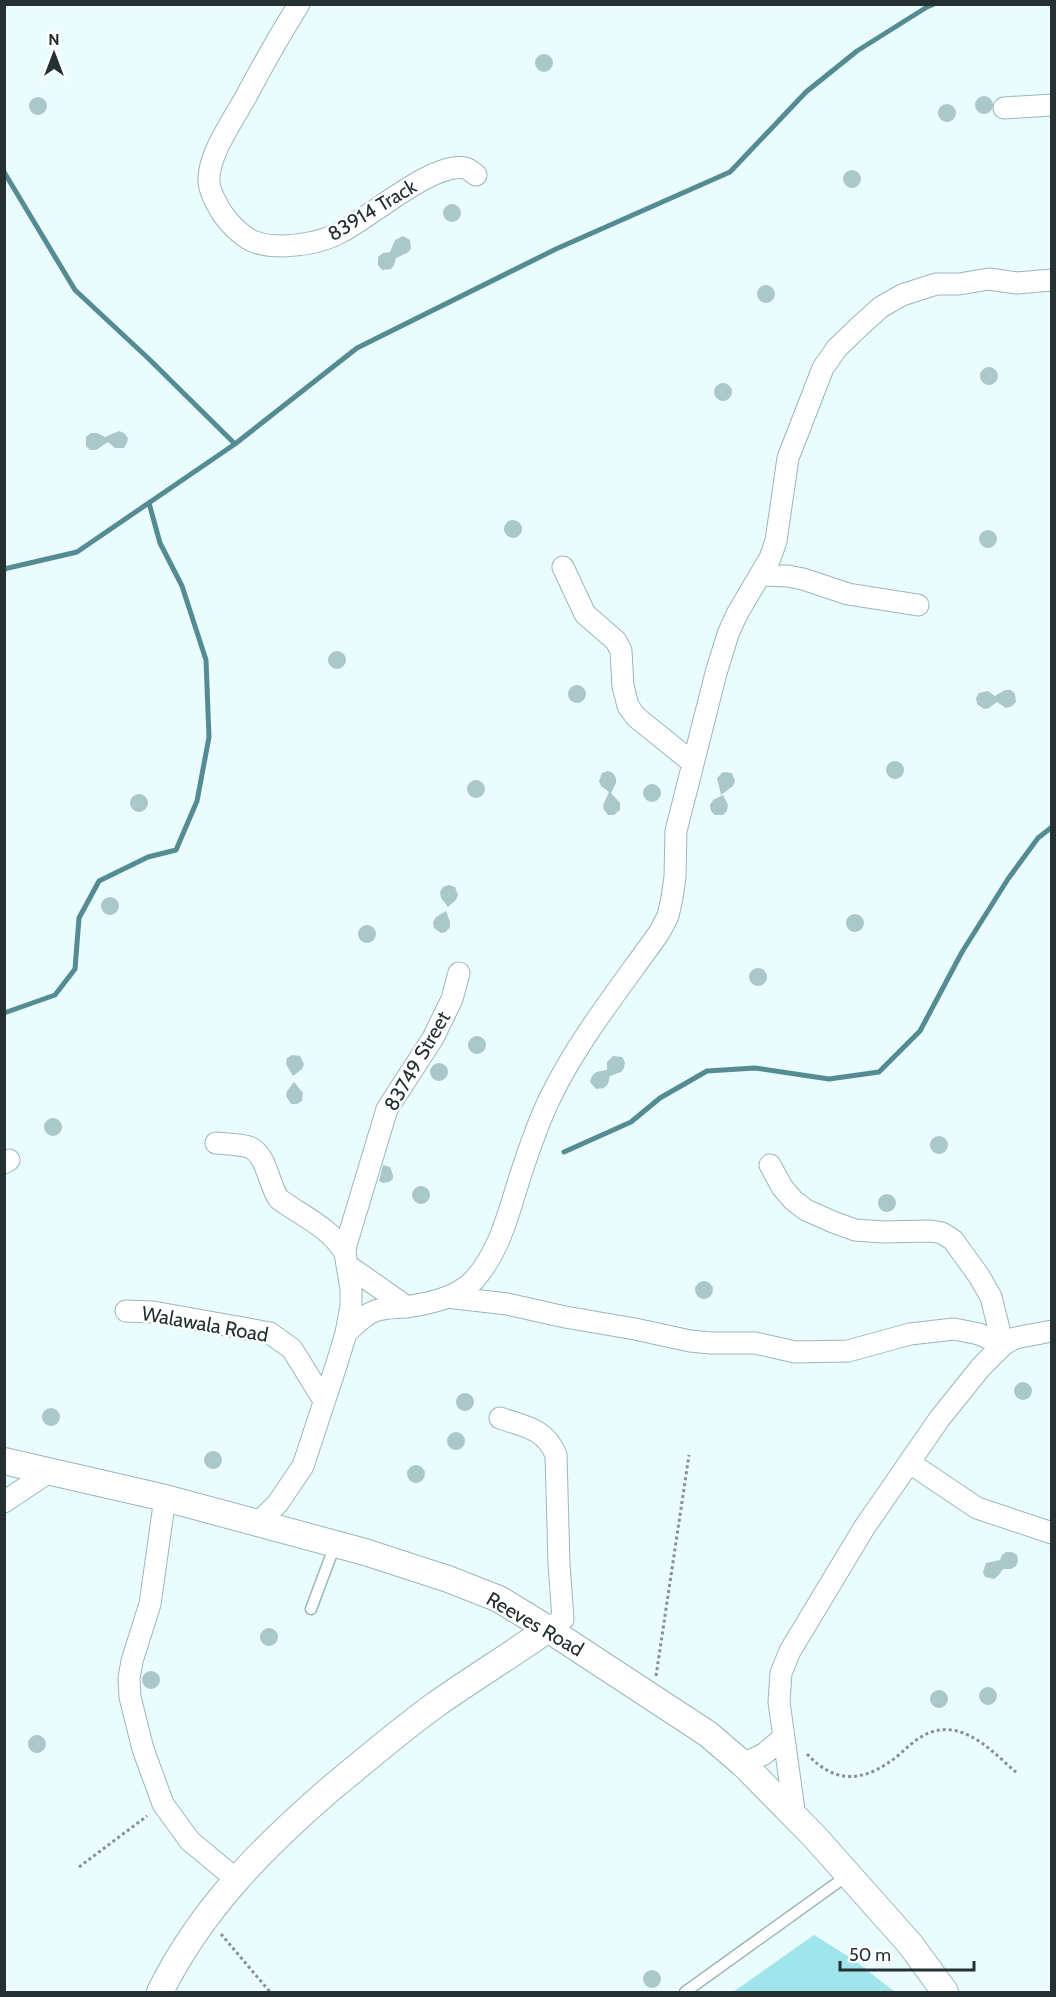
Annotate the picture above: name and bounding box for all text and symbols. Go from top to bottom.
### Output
north arrow [24,24,84,84]
text: N [48,30,60,49]
street label: 83914 Track [323,174,421,246]
street label: 83749 Street [379,1007,455,1115]
street label: Walawala Road [140,1301,270,1347]
street label: Reeves Road [482,1587,588,1661]
scale bar [840,1934,974,1972]
text: 50 m [849,1944,891,1966]

